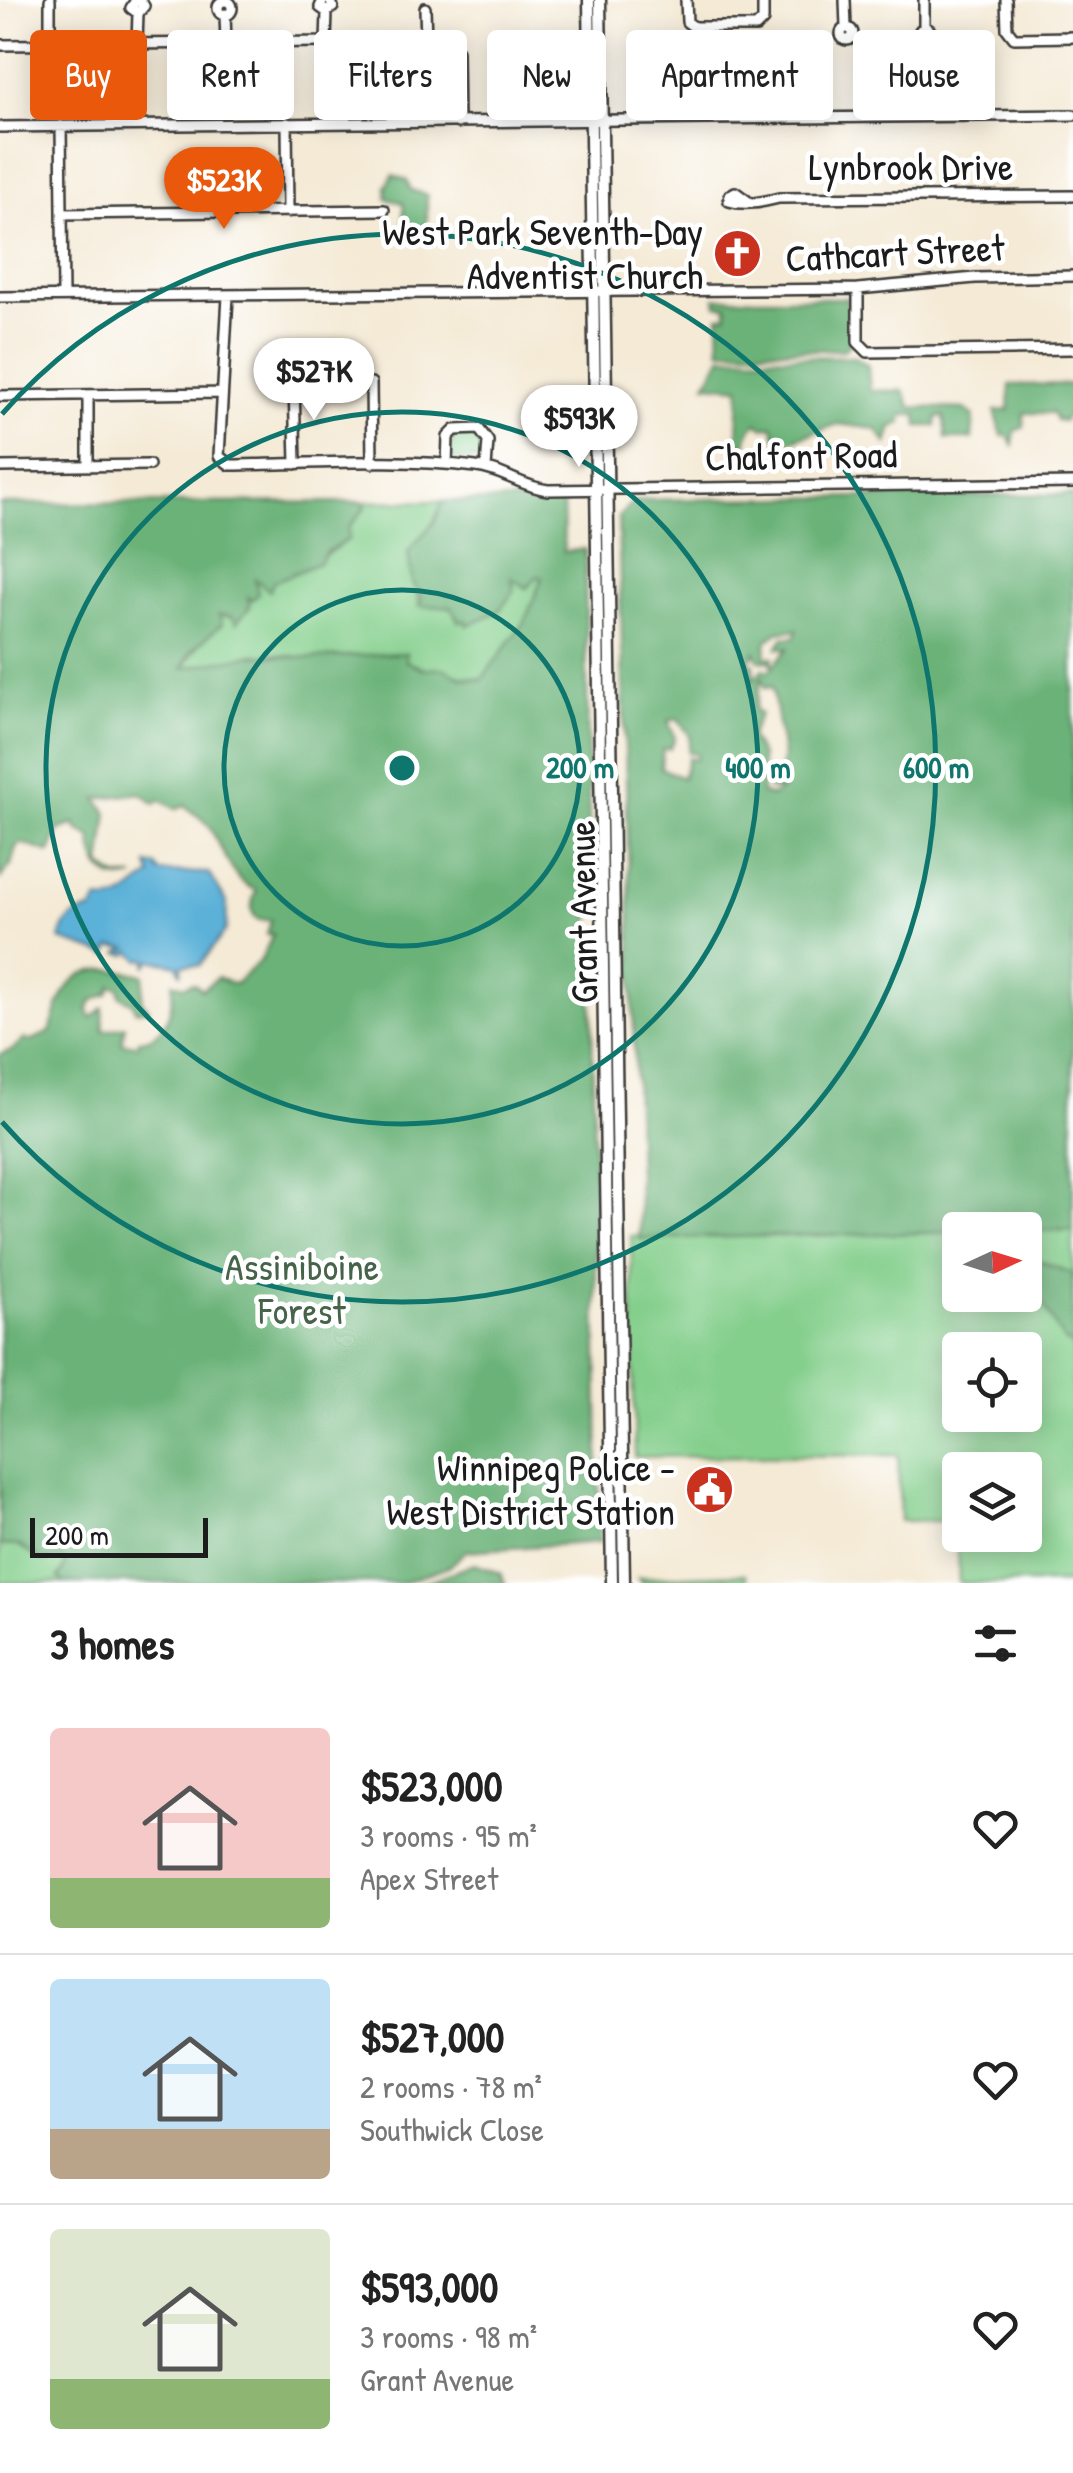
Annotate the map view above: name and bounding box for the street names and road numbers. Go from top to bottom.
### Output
street label: Lynbrook Drive [809,140,1013,192]
street label: Cathcart Street [784,220,1007,284]
street label: Chalfont Road [705,427,898,483]
street label: Grant Avenue [554,820,610,1004]

